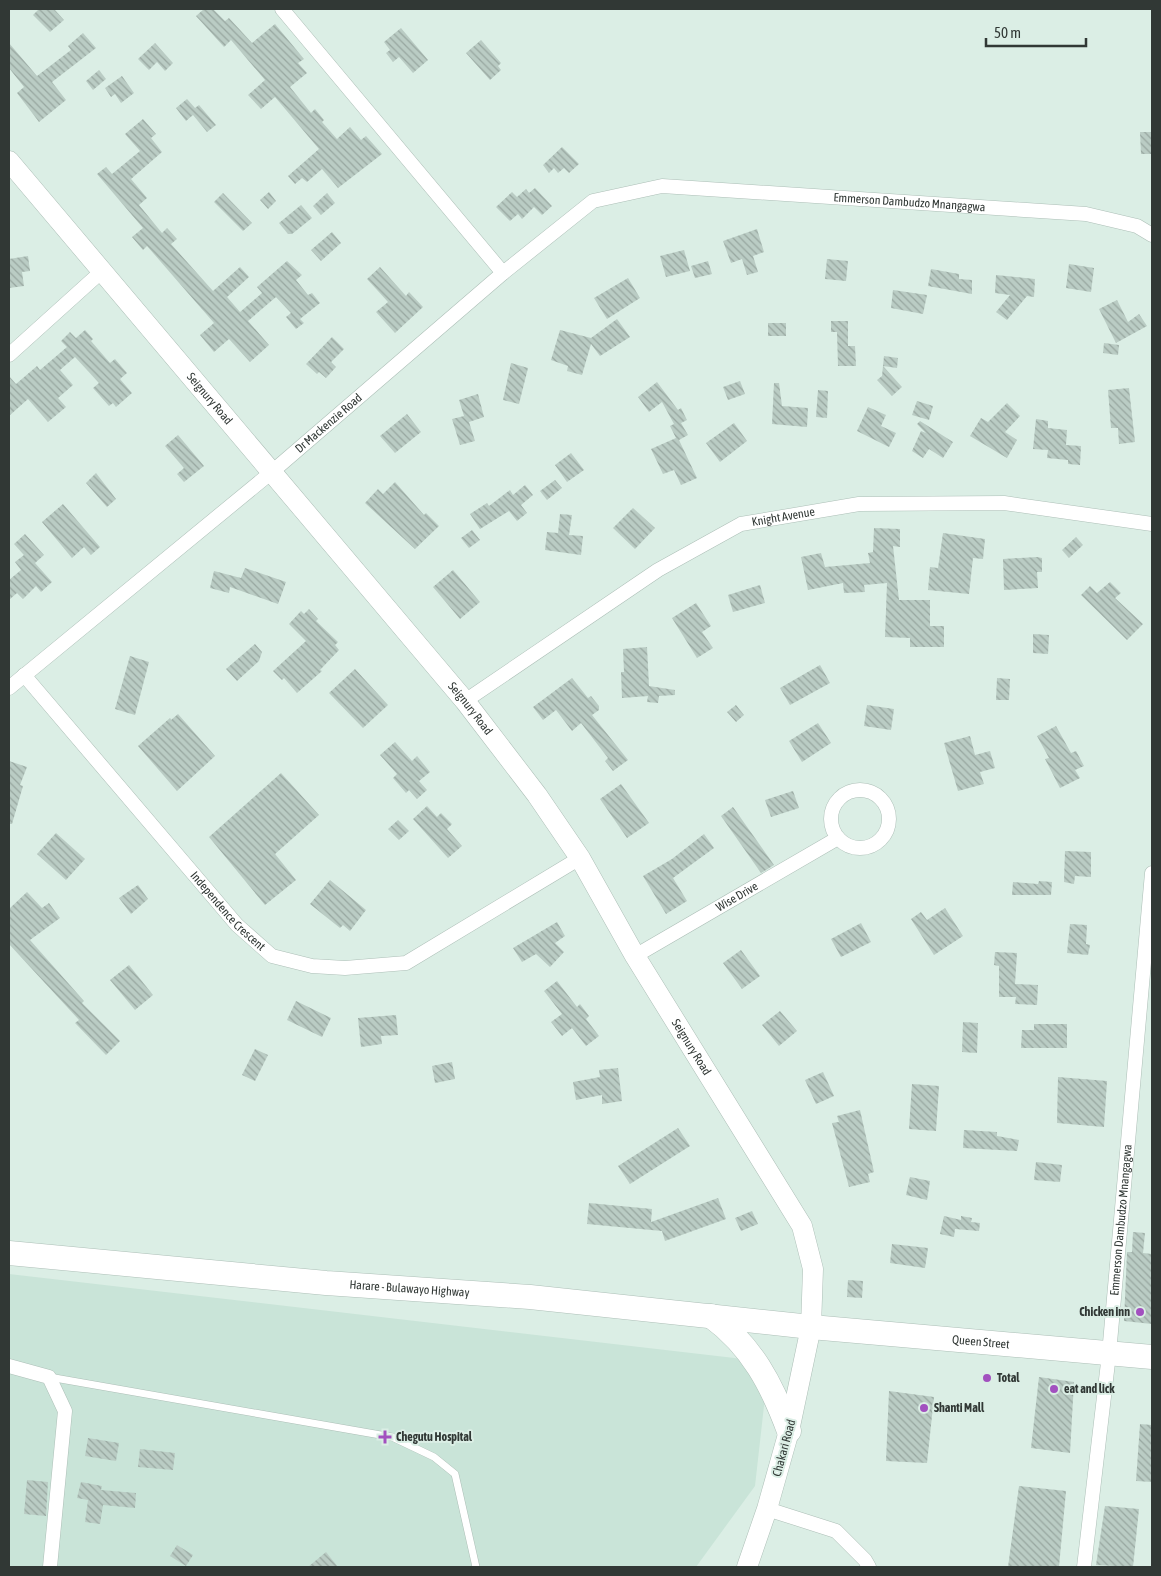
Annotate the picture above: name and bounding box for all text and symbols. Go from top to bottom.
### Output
scale bar [986,15,1086,47]
text: 50 m [994,24,1021,41]
street label: Emmerson Dambudzo Mnangagwa [833,190,986,214]
street label: Seignury Road [184,370,235,427]
street label: Dr Mackenzie Road [292,391,365,456]
street label: Knight Avenue [751,505,816,529]
street label: Seignury Road [445,679,495,738]
street label: Independence Crescent [187,869,268,954]
street label: Wise Drive [714,879,760,914]
street label: Seignury Road [669,1017,714,1078]
street label: Emmerson Dambudzo Mnangagwa [1107,1144,1135,1296]
street label: Harare - Bulawayo Highway [349,1278,470,1300]
place label: Chicken inn [1079,1305,1130,1319]
marker: Chicken inn [1134,1306,1146,1318]
street label: Queen Street [952,1332,1011,1351]
place label: Total [997,1371,1020,1385]
marker: Total [981,1372,993,1384]
place label: eat and lick [1064,1382,1115,1396]
marker: eat and lick [1048,1383,1060,1395]
place label: Shanti Mall [934,1401,985,1415]
marker: Shanti Mall [918,1402,930,1414]
street label: Chakari Road [770,1418,798,1478]
marker: Chegutu Hospital [378,1430,392,1444]
place label: Chegutu Hospital [396,1430,473,1444]

